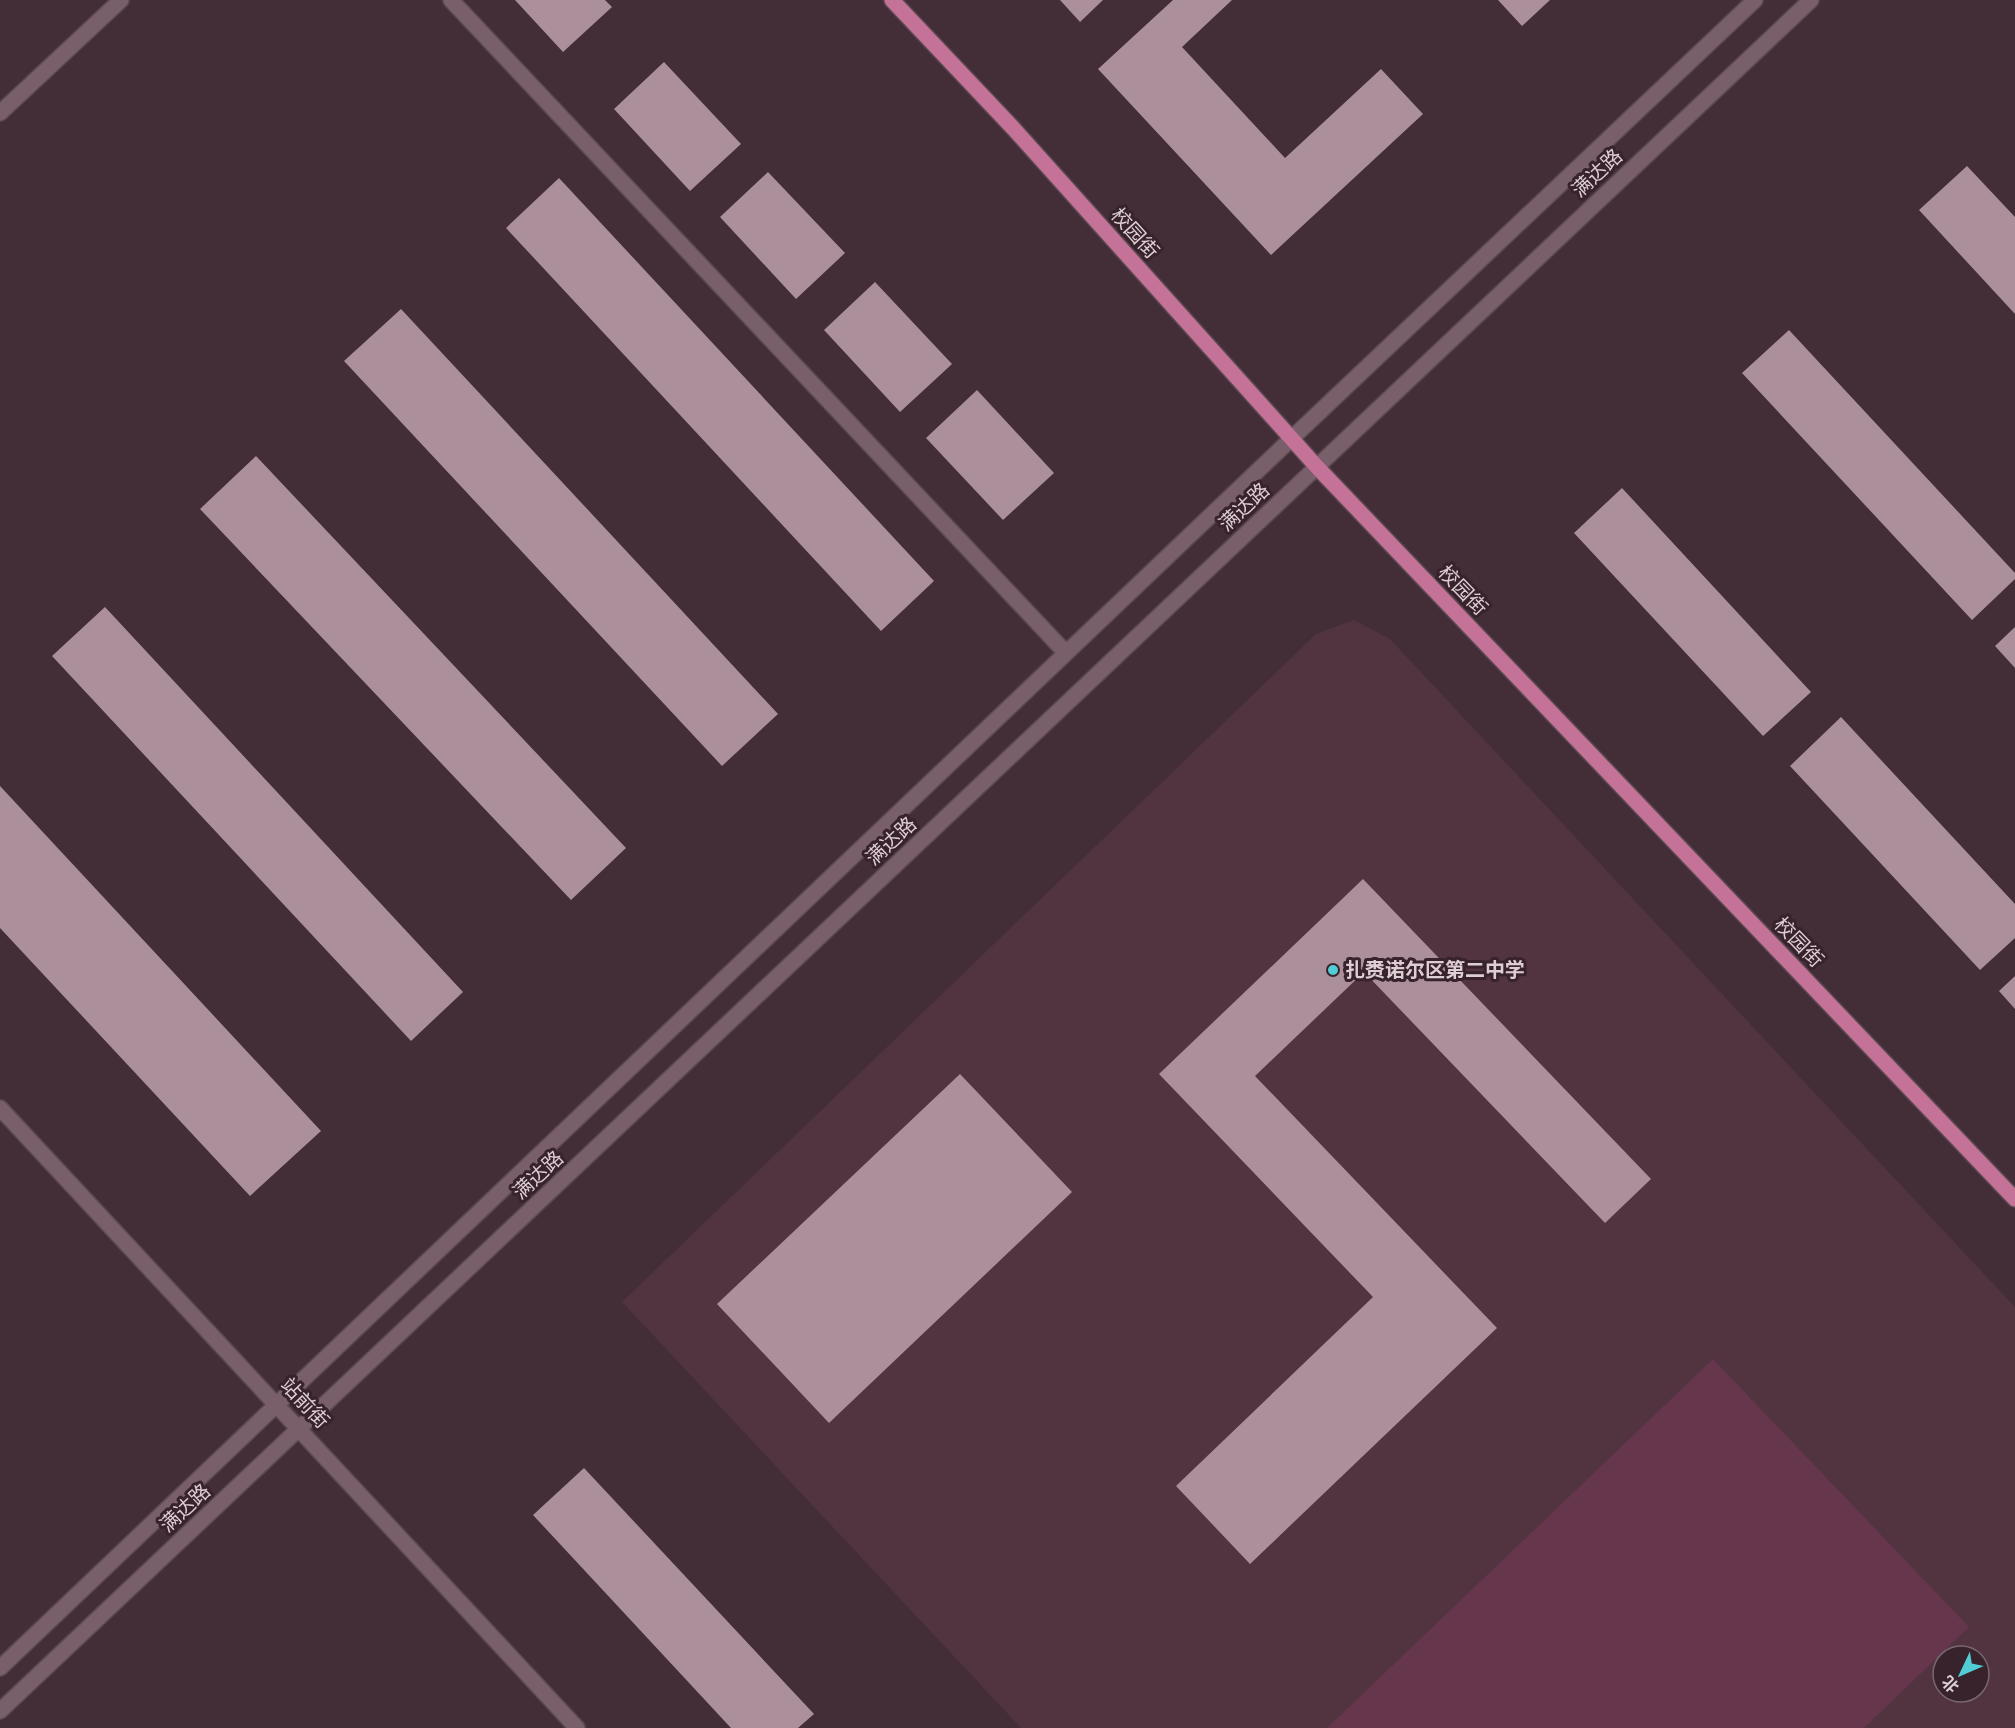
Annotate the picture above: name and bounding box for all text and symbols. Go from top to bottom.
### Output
street label: 满达路 [1567,144,1627,202]
street label: 校园街 [1106,203,1164,263]
street label: 满达路 [1214,478,1274,536]
street label: 校园街 [1434,560,1492,620]
street label: 满达路 [861,812,921,870]
street label: 校园街 [1770,912,1828,972]
place label: 扎赉诺尔区第二中学 [1345,958,1525,982]
marker: 扎赉诺尔区第二中学 [1326,963,1340,977]
street label: 满达路 [508,1146,568,1204]
street label: 站前街 [276,1373,334,1433]
street label: 满达路 [155,1479,215,1537]
north arrow [1931,1644,1991,1704]
text: 北 [1938,1672,1963,1696]

